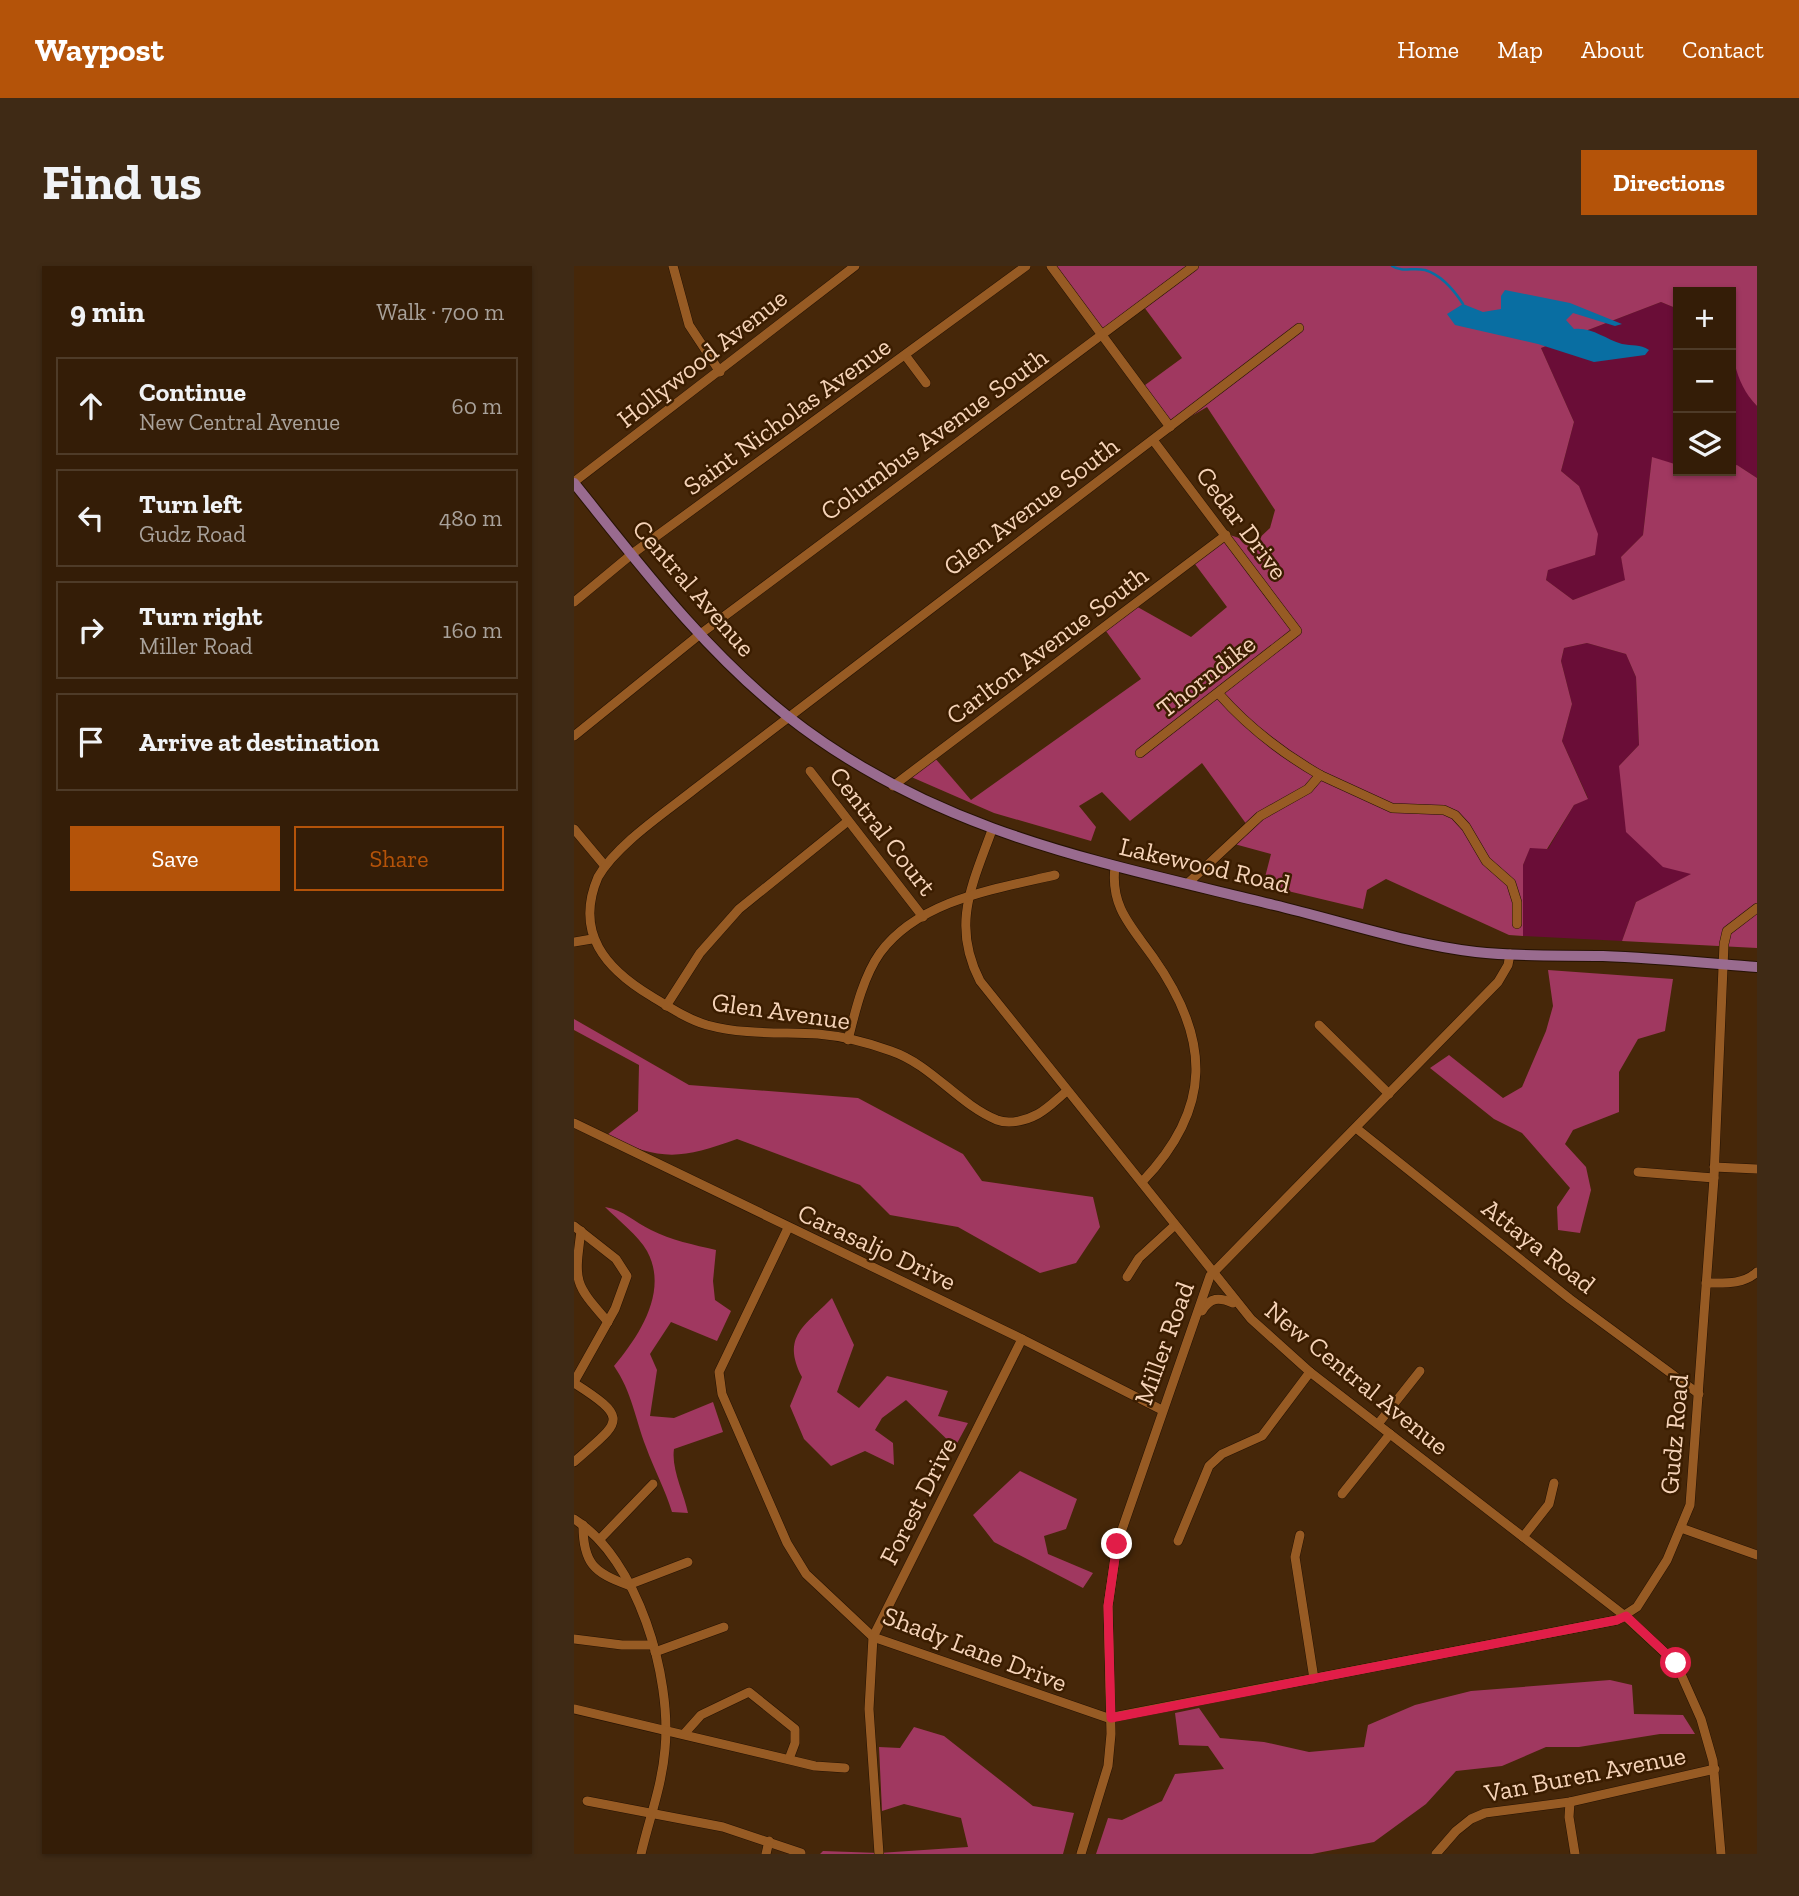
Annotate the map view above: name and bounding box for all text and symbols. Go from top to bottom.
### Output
text: Waypost [35,30,164,69]
text: Home [1397,35,1459,64]
text: Map [1497,35,1543,64]
text: About [1581,35,1644,64]
text: Contact [1682,35,1764,64]
button: Directions [1581,150,1757,215]
text: Find us [42,153,202,212]
street label: Hollywood Avenue [610,282,794,434]
map controls [1673,287,1736,476]
button: + [1673,287,1736,350]
text: 9 min [70,294,145,330]
text: Walk · 700 m [376,298,504,326]
street label: Saint Nicholas Avenue [677,330,897,502]
street label: Columbus Avenue South [814,340,1054,527]
button: − [1673,350,1736,413]
text: Continue [139,376,246,408]
icon: ahead [72,387,110,425]
text: 60 m [451,392,502,420]
text: New Central Avenue [139,408,340,436]
button: layers [1673,413,1736,476]
street label: Glen Avenue South [937,429,1125,582]
street label: Cedar Drive [1189,460,1295,586]
text: Turn left [139,488,242,520]
icon: left [72,499,110,537]
text: 480 m [439,504,502,532]
street label: Central Avenue [626,513,762,663]
text: Gudz Road [139,520,246,548]
street label: Carlton Avenue South [940,558,1155,731]
text: Turn right [139,600,262,632]
icon: right [72,611,110,649]
text: 160 m [443,616,502,644]
street label: Thorndike [1150,627,1262,725]
text: Miller Road [139,632,253,660]
icon: arrive [72,723,110,761]
text: Arrive at destination [139,726,379,758]
street label: Central Court [823,760,944,902]
button: Save [70,826,280,891]
button: Share [294,826,504,891]
street label: Lakewood Road [1117,830,1293,900]
street label: Glen Avenue [710,985,852,1037]
street label: Attaya Road [1476,1192,1602,1300]
street label: Carasaljo Drive [793,1196,961,1298]
street label: Miller Road [1127,1277,1201,1409]
street label: New Central Avenue [1259,1294,1455,1462]
street label: Gudz Road [1653,1372,1695,1496]
street label: Forest Drive [872,1432,964,1570]
route end [1101,1528,1132,1559]
street label: Shady Lane Drive [878,1599,1072,1699]
route start [1660,1647,1691,1678]
street label: Van Buren Avenue [1481,1739,1688,1809]

